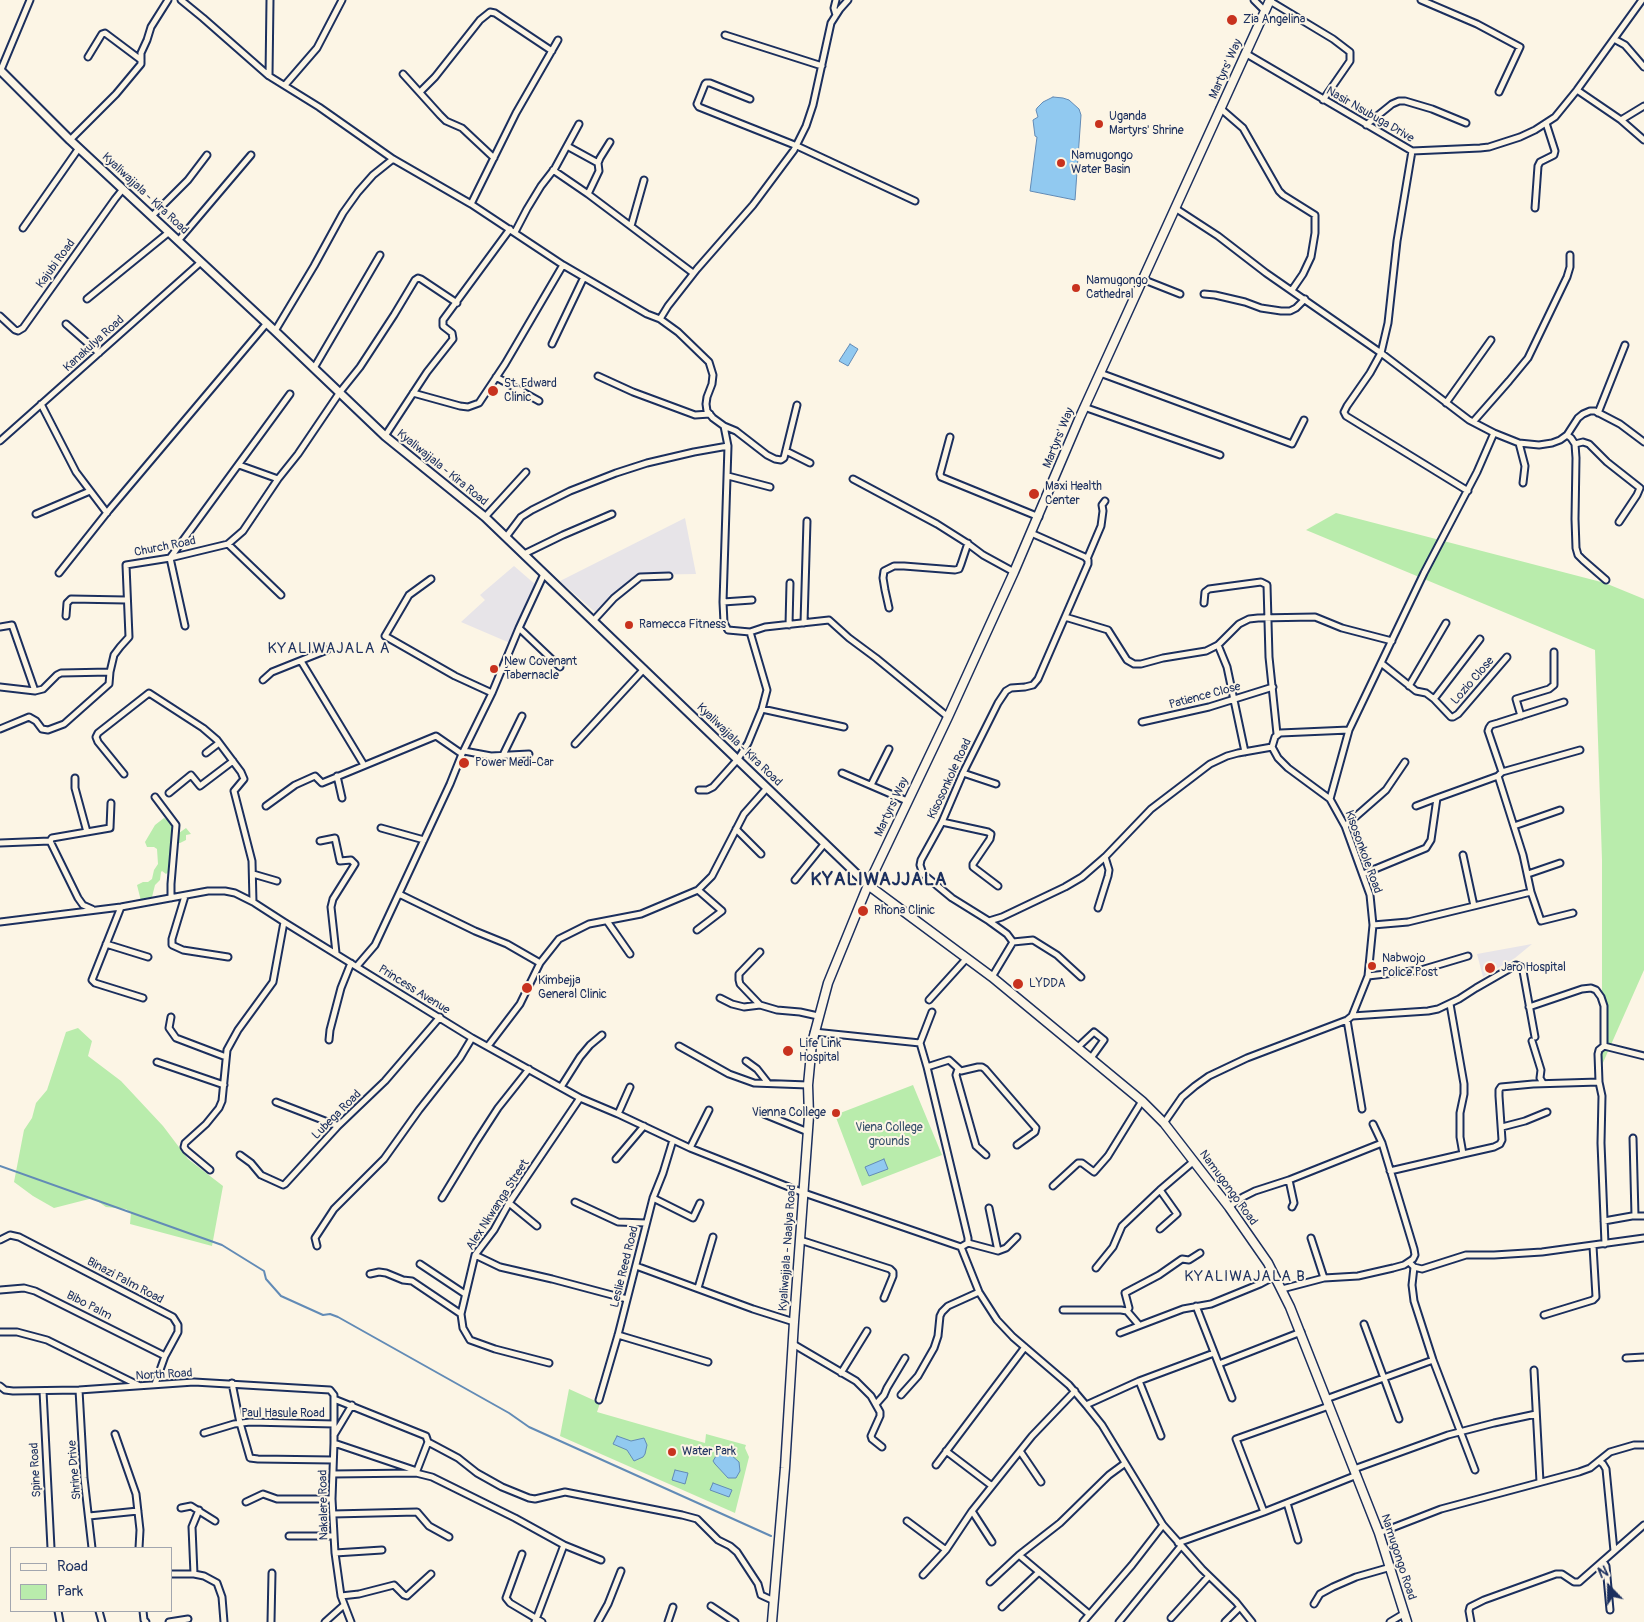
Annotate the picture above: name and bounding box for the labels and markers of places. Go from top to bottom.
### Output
marker: Zia Angelina [1225,13,1239,27]
place label: Zia Angelina [1243,13,1305,27]
place label: Uganda Martyrs' Shrine [1109,110,1184,138]
marker: Uganda Martyrs' Shrine [1093,118,1105,130]
place label: Namugongo Water Basin [1071,149,1133,177]
marker: Namugongo Water Basin [1055,157,1067,169]
place label: Namugongo Cathedral [1086,274,1148,302]
marker: Namugongo Cathedral [1070,282,1082,294]
place label: St. Edward Clinic [504,377,557,405]
marker: St. Edward Clinic [486,384,500,398]
place label: Maxi Health Center [1045,480,1102,508]
marker: Maxi Health Center [1027,487,1041,501]
place label: Ramecca Fitness [639,618,726,632]
marker: Ramecca Fitness [623,619,635,631]
place label: New Covenant Tabernacle [504,655,577,683]
marker: New Covenant Tabernacle [488,663,500,675]
marker: Power Medi-Car [457,756,471,770]
place label: Power Medi-Car [475,756,554,770]
marker: Rhona Clinic [856,904,870,918]
place label: Rhona Clinic [874,904,935,918]
place label: Nabwojo Police Post [1382,952,1438,980]
marker: Nabwojo Police Post [1366,960,1378,972]
marker: Jaro Hospital [1483,961,1497,975]
place label: Jaro Hospital [1501,961,1566,975]
place label: Kimbejja General Clinic [538,974,607,1002]
marker: LYDDA [1011,977,1025,991]
place label: LYDDA [1029,977,1066,991]
marker: Kimbejja General Clinic [520,981,534,995]
place label: Life Link Hospital [799,1037,841,1065]
marker: Life Link Hospital [781,1044,795,1058]
place label: Vienna College [752,1106,826,1120]
marker: Vienna College [830,1107,842,1119]
place label: Water Park [682,1445,736,1459]
marker: Water Park [666,1446,678,1458]

